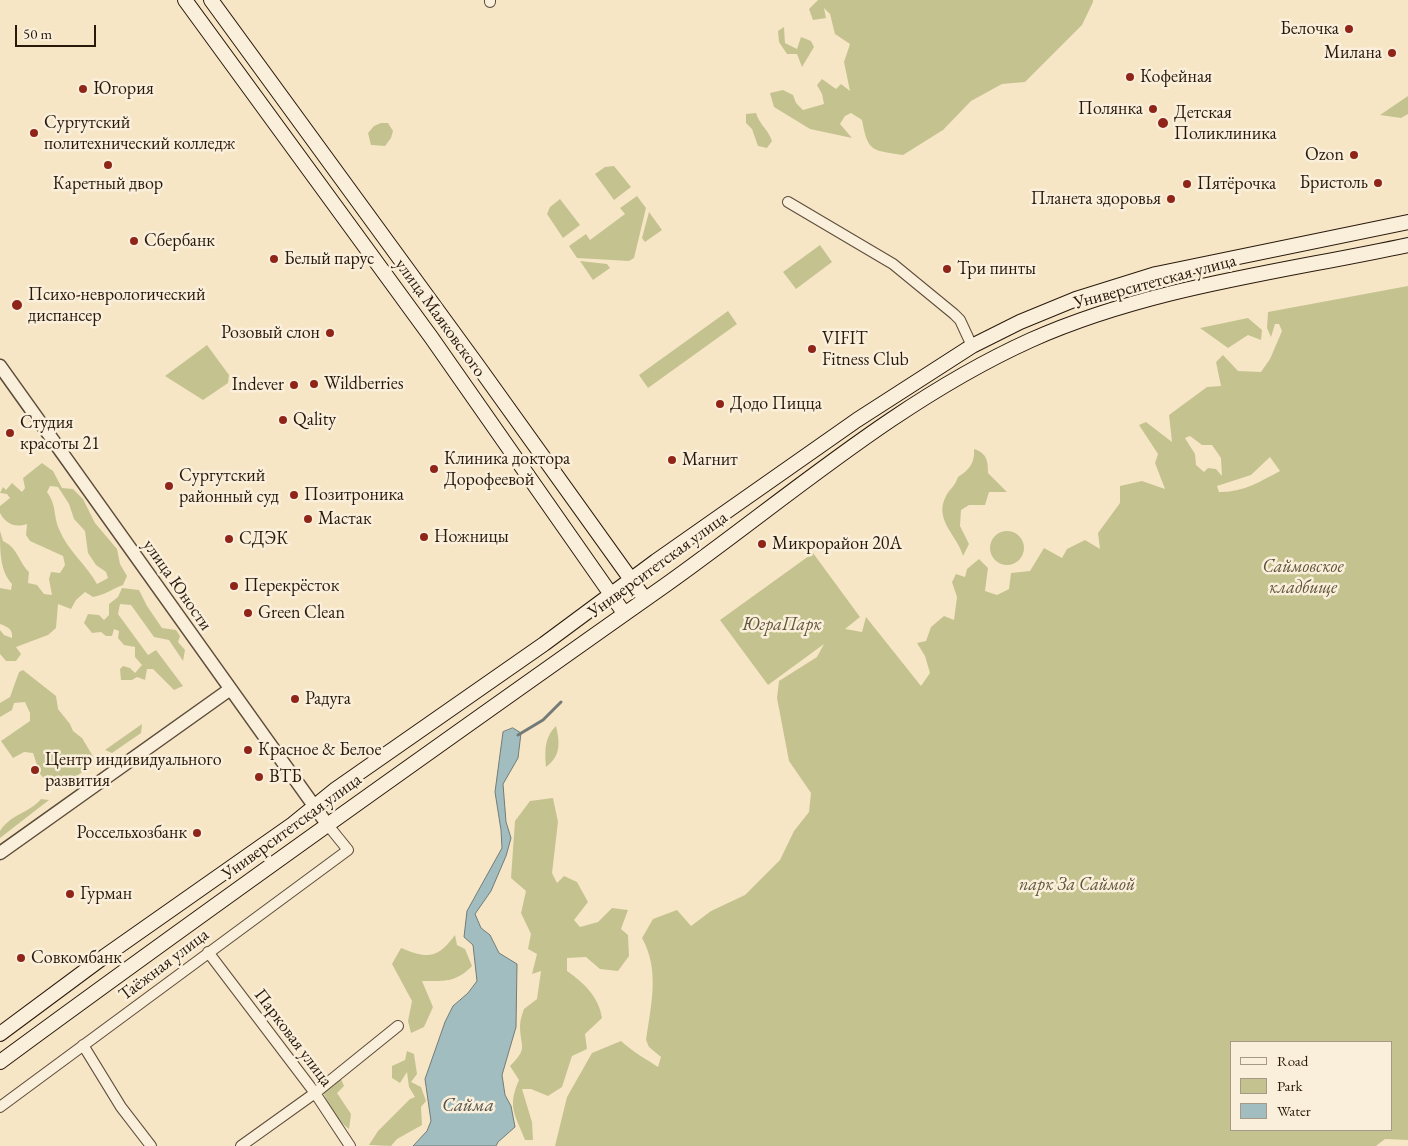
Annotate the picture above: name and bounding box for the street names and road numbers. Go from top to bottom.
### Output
street label: Университетская улица [1071,250,1239,314]
street label: улица Маяковского [390,255,490,381]
street label: Университетская улица [584,507,732,623]
street label: улица Юности [138,535,216,635]
street label: Университетская улица [218,769,366,885]
street label: Таёжная улица [115,924,213,1006]
street label: Парковая улица [249,985,337,1091]

